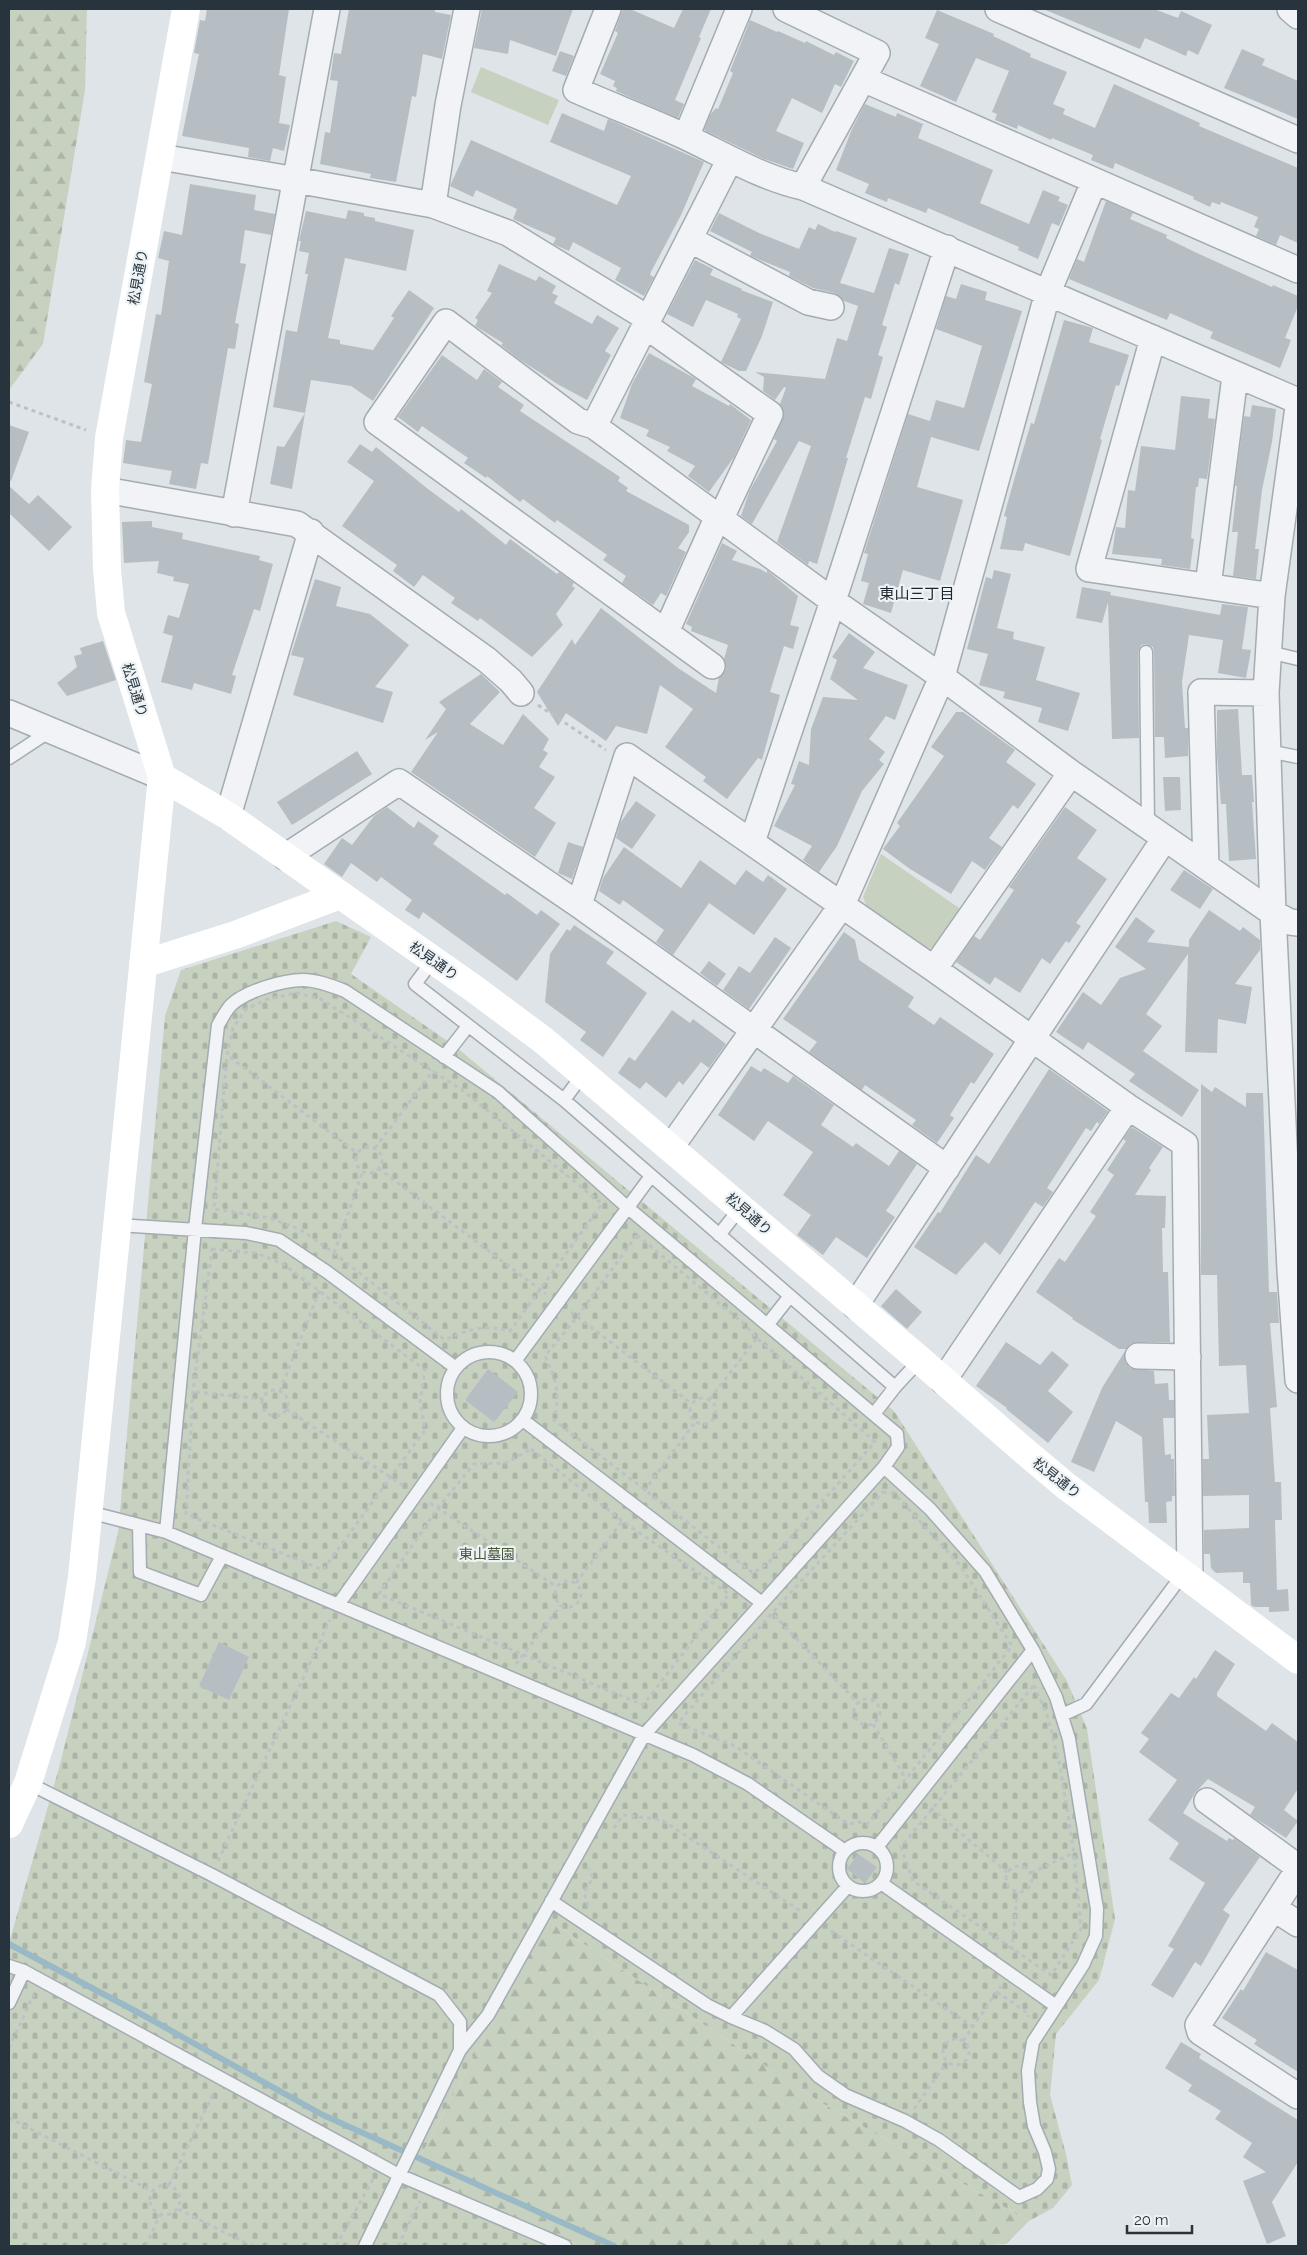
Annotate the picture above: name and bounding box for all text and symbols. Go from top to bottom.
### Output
street label: 松見通り [125,248,151,306]
district label: 東山三丁目 [879,585,955,603]
street label: 松見通り [119,661,151,719]
street label: 松見通り [406,938,462,984]
street label: 松見通り [723,1190,775,1238]
street label: 松見通り [1030,1454,1084,1502]
park label: 東山墓園 [459,1546,515,1562]
scale bar [1127,2202,1192,2234]
text: 20 m [1134,2211,1169,2229]

